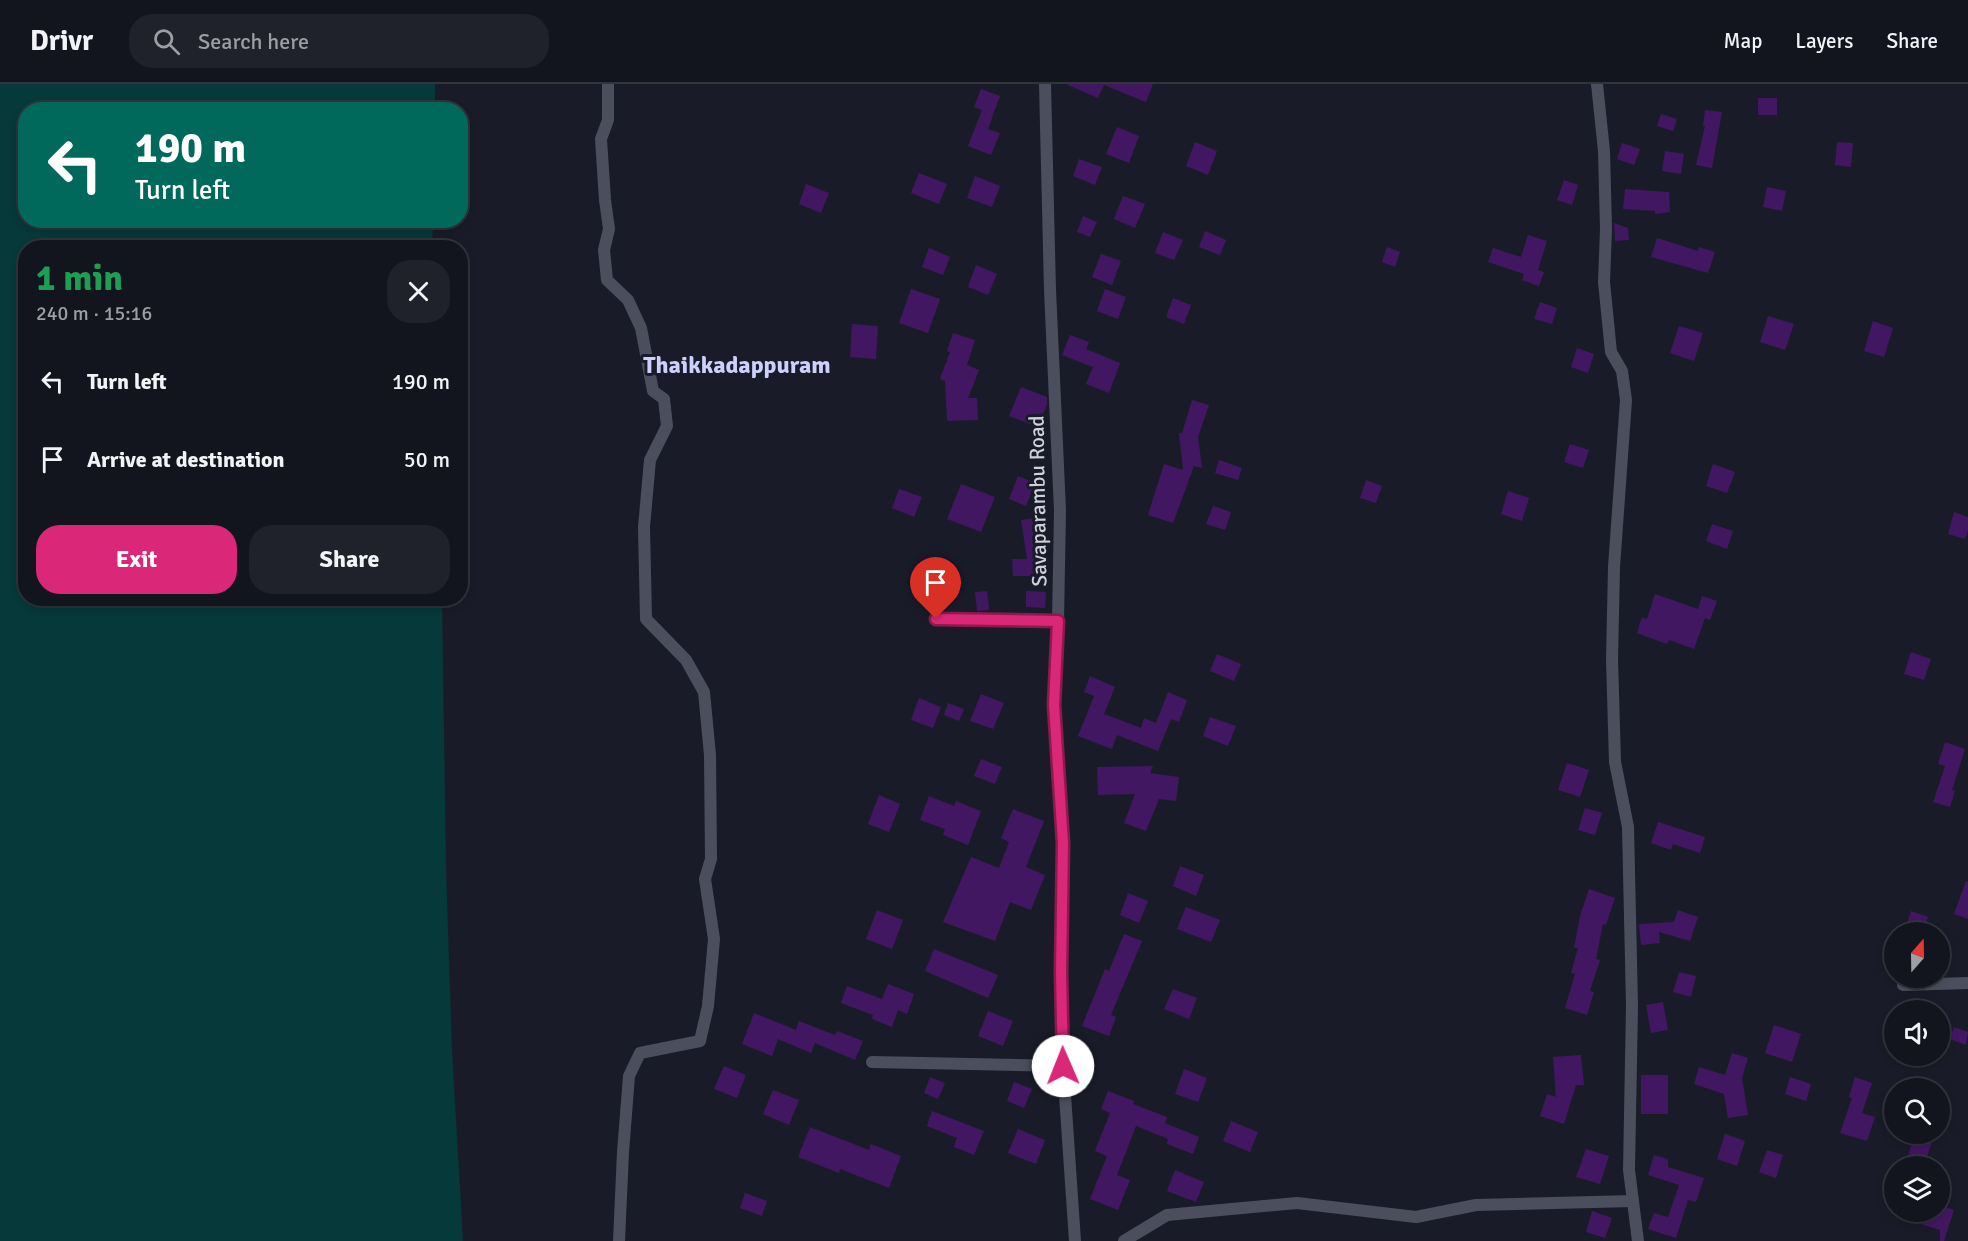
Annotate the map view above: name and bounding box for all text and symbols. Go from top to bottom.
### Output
search box [129,14,549,68]
text: Drivr [30,24,93,58]
icon: search [150,25,183,58]
text: Search here [198,28,309,55]
text: Map [1724,28,1762,54]
text: Layers [1795,28,1853,54]
text: Share [1886,28,1938,54]
text: 190 m [135,123,246,174]
icon: left [36,126,114,204]
text: Turn left [135,174,230,207]
text: 1 min [36,256,123,301]
button: close [387,260,450,323]
text: 240 m · 15:16 [36,301,152,326]
district label: Thaikkadappuram [643,350,831,380]
icon: left [36,365,69,398]
text: Turn left [87,368,167,395]
text: 190 m [392,368,450,395]
street label: Savaparambu Road [1024,415,1052,587]
icon: arrive [36,443,69,476]
text: Arrive at destination [87,446,284,473]
text: 50 m [404,446,450,473]
button: Exit [36,525,237,594]
button: Share [249,525,450,594]
pin [910,557,961,619]
icon: arrive [919,566,952,599]
north arrow [1884,922,1950,988]
map controls [1884,922,1950,1222]
button: sound [1884,1000,1950,1066]
position arrow [1031,1034,1095,1098]
button: search [1884,1078,1950,1144]
button: layers [1884,1156,1950,1222]

